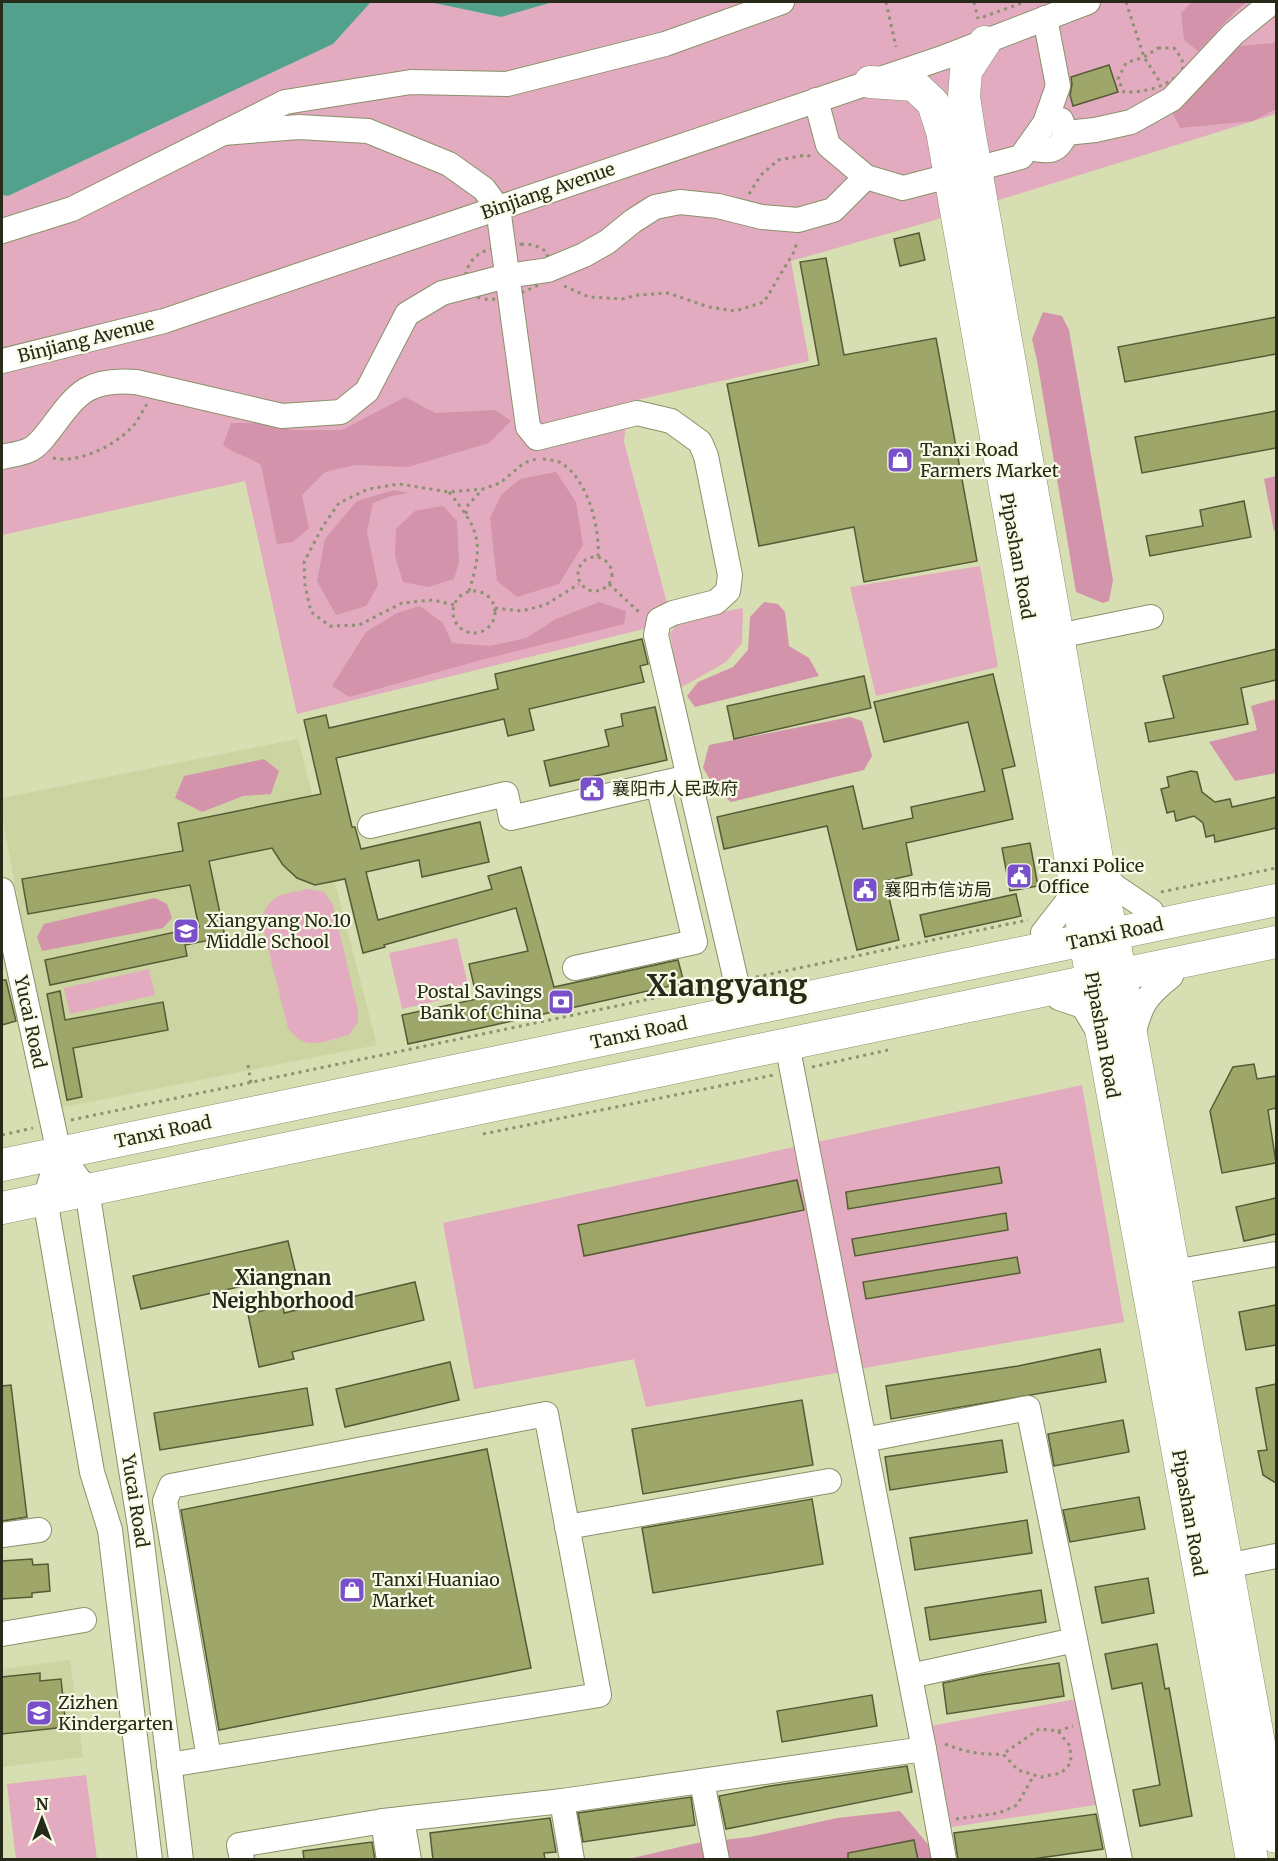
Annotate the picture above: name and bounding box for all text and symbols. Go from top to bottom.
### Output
street label: Binjiang Avenue [478,157,618,224]
street label: Binjiang Avenue [15,311,157,368]
place label: Tanxi Road Farmers Market [920,438,1059,482]
shop icon: Tanxi Road Farmers Market [885,445,915,475]
street label: Pipashan Road [995,491,1040,621]
public building icon: 襄阳市人民政府 [577,774,607,804]
place label: 襄阳市人民政府 [612,777,738,800]
place label: Tanxi Police Office [1038,854,1144,898]
public building icon: Tanxi Police Office [1004,861,1034,891]
public building icon: 襄阳市信访局 [850,875,880,905]
place label: 襄阳市信访局 [884,878,992,901]
place label: Xiangyang No.10 Middle School [206,909,351,953]
street label: Tanxi Road [1064,912,1166,955]
school or university icon: Xiangyang No.10 Middle School [171,916,201,946]
district label: Xiangyang [646,966,808,1004]
street label: Pipashan Road [1080,970,1125,1100]
street label: Yucai Road [9,972,52,1071]
place label: Postal Savings Bank of China [417,980,542,1024]
bank icon: Postal Savings Bank of China [546,987,576,1017]
street label: Tanxi Road [588,1011,690,1054]
street label: Tanxi Road [112,1110,214,1153]
district label: Xiangnan Neighborhood [212,1265,354,1313]
street label: Pipashan Road [1167,1448,1212,1578]
street label: Yucai Road [117,1452,154,1550]
place label: Tanxi Huaniao Market [372,1568,500,1612]
shop icon: Tanxi Huaniao Market [337,1575,367,1605]
place label: Zizhen Kindergarten [58,1691,174,1735]
school or university icon: Zizhen Kindergarten [24,1698,54,1728]
north arrow [12,1789,72,1849]
text: N [36,1794,49,1814]

